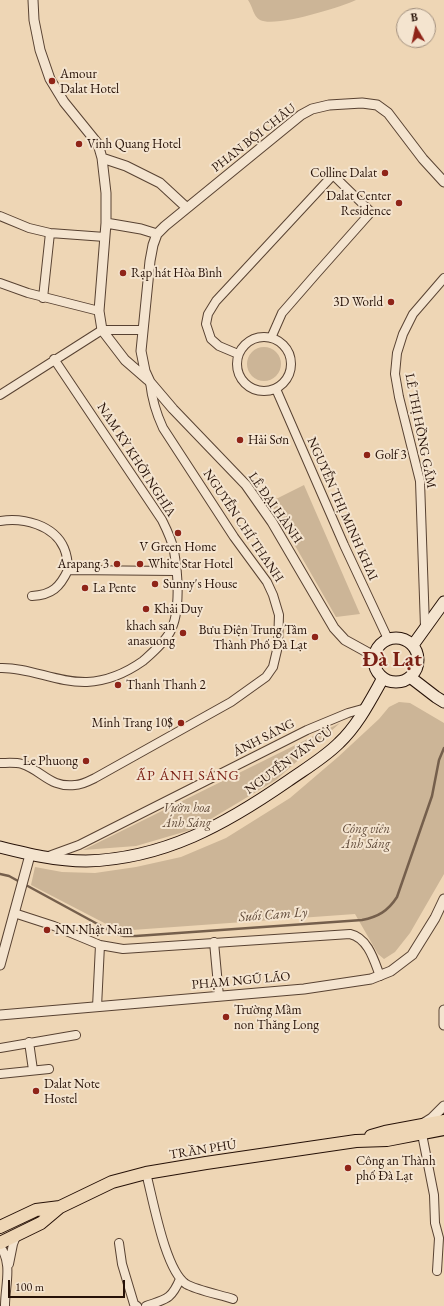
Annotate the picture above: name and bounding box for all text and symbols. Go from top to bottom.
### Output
north arrow [396,8,436,48]
text: B [410,10,419,25]
place label: Amour Dalat Hotel [60,66,119,97]
marker: Amour Dalat Hotel [47,76,57,86]
street label: PHAN BỘI CHÂU [209,100,299,176]
place label: Vinh Quang Hotel [87,136,181,152]
marker: Vinh Quang Hotel [74,139,84,149]
place label: Colline Dalat [310,165,377,181]
marker: Colline Dalat [380,168,390,178]
place label: Dalat Center Residence [326,188,391,219]
marker: Dalat Center Residence [394,198,404,208]
place label: Rạp hát Hòa Bình [131,265,222,281]
marker: Rạp hát Hòa Bình [118,268,128,278]
place label: 3D World [333,294,383,310]
marker: 3D World [386,297,396,307]
street label: LÊ THỊ HỒNG GẤM [401,372,439,490]
street label: NAM KỲ KHỞI NGHĨA [93,400,179,520]
place label: Hải Sơn [248,432,289,448]
marker: Hải Sơn [235,435,245,445]
street label: NGUYỄN THỊ MINH KHAI [303,435,381,583]
place label: Golf 3 [375,447,407,463]
marker: Golf 3 [362,450,372,460]
street label: NGUYỄN CHÍ THANH [199,467,287,585]
street label: LÊ ĐẠI HÀNH [245,469,305,547]
marker: V Green Home [173,528,183,538]
place label: V Green Home [140,539,216,555]
place label: Arapang 3 [57,556,109,572]
place label: White Star Hotel [148,556,233,572]
marker: Arapang 3 [112,559,122,569]
marker: White Star Hotel [135,559,145,569]
place label: Sunny's House [163,576,237,592]
marker: Sunny's House [150,579,160,589]
place label: La Pente [93,580,136,596]
marker: La Pente [80,583,90,593]
place label: Khải Duy [154,601,203,617]
marker: Khải Duy [141,604,151,614]
place label: khach san anasuong [126,618,175,649]
place label: Bưu Điện Trung Tâm Thành Phố Đà Lạt [199,622,307,653]
marker: khach san anasuong [178,628,188,638]
marker: Bưu Điện Trung Tâm Thành Phố Đà Lạt [310,632,320,642]
district label: Đà Lạt [362,647,422,673]
place label: Thanh Thanh 2 [126,677,206,693]
marker: Thanh Thanh 2 [113,680,123,690]
place label: Minh Trang 10$ [92,715,173,731]
street label: ÁNH SÁNG [231,716,297,760]
marker: Minh Trang 10$ [176,718,186,728]
street label: NGUYỄN VĂN CỪ [242,724,336,798]
place label: Le Phuong [23,753,78,769]
marker: Le Phuong [81,756,91,766]
district label: ẤP ÁNH SÁNG [136,768,240,784]
park label: Vườn hoa Ánh Sáng [163,800,211,831]
park label: Công viên Ánh Sáng [342,821,390,852]
water label: Suối Cam Ly [238,904,308,926]
place label: NN Nhật Nam [55,922,133,938]
marker: NN Nhật Nam [42,925,52,935]
street label: PHẠM NGŨ LÃO [191,969,291,993]
place label: Trường Mầm non Thăng Long [234,1002,319,1033]
marker: Trường Mầm non Thăng Long [221,1012,231,1022]
place label: Dalat Note Hostel [44,1076,100,1107]
marker: Dalat Note Hostel [31,1086,41,1096]
street label: TRẦN PHÚ [168,1137,238,1163]
place label: Công an Thành phố Đà Lạt [356,1153,436,1184]
marker: Công an Thành phố Đà Lạt [343,1163,353,1173]
scale bar [10,1272,127,1298]
text: 100 m [15,1279,44,1295]

